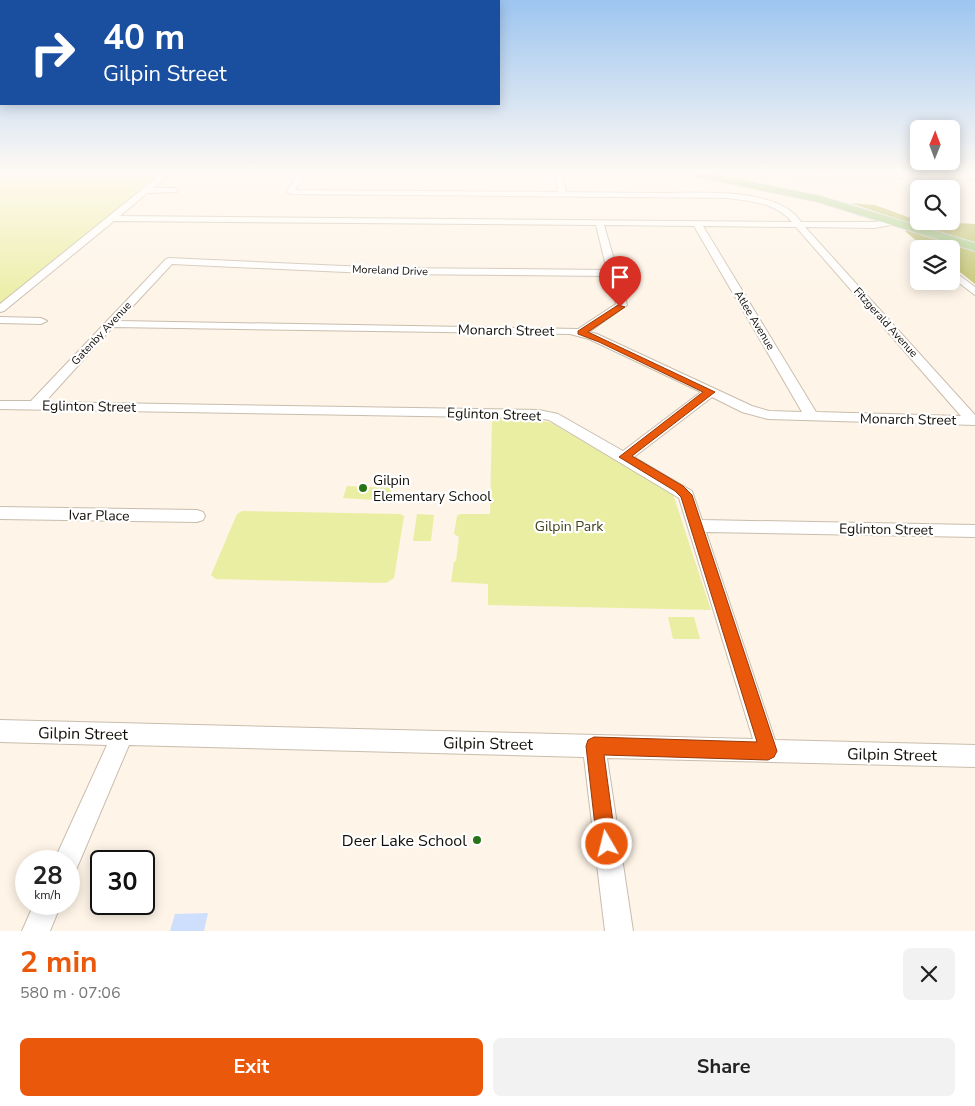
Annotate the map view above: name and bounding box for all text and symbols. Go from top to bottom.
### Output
text: 40 m [103,14,185,61]
icon: right [20,20,85,85]
text: Gilpin Street [103,59,227,89]
north arrow [910,120,960,170]
map controls [910,120,960,290]
button: search [910,180,960,230]
button: layers [910,240,960,290]
pin [599,256,641,307]
street label: Moreland Drive [352,262,428,279]
icon: arrive [606,263,634,291]
street label: Fitzgerald Avenue [850,284,921,361]
street label: Atlee Avenue [731,288,778,353]
street label: Gatenby Avenue [68,298,135,368]
street label: Monarch Street [458,320,554,341]
street label: Eglinton Street [42,396,136,417]
street label: Eglinton Street [447,403,541,426]
street label: Monarch Street [860,409,956,430]
place label: Gilpin Elementary School [373,471,492,506]
marker: Gilpin Elementary School [357,482,369,494]
street label: Ivar Place [68,505,130,526]
park label: Gilpin Park [535,517,604,536]
street label: Eglinton Street [839,519,933,540]
street label: Gilpin Street [38,722,129,746]
street label: Gilpin Street [443,732,534,756]
street label: Gilpin Street [847,743,938,767]
position arrow [580,817,632,869]
place label: Deer Lake School [342,830,467,852]
marker: Deer Lake School [471,834,483,846]
speed limit sign: 30 [90,850,155,915]
text: 28 [32,859,63,893]
text: km/h [34,887,61,903]
text: 2 min [20,942,98,983]
button: close [903,948,955,1000]
text: 580 m · 07:06 [20,982,121,1004]
button: Exit [20,1038,483,1096]
button: Share [493,1038,955,1096]

